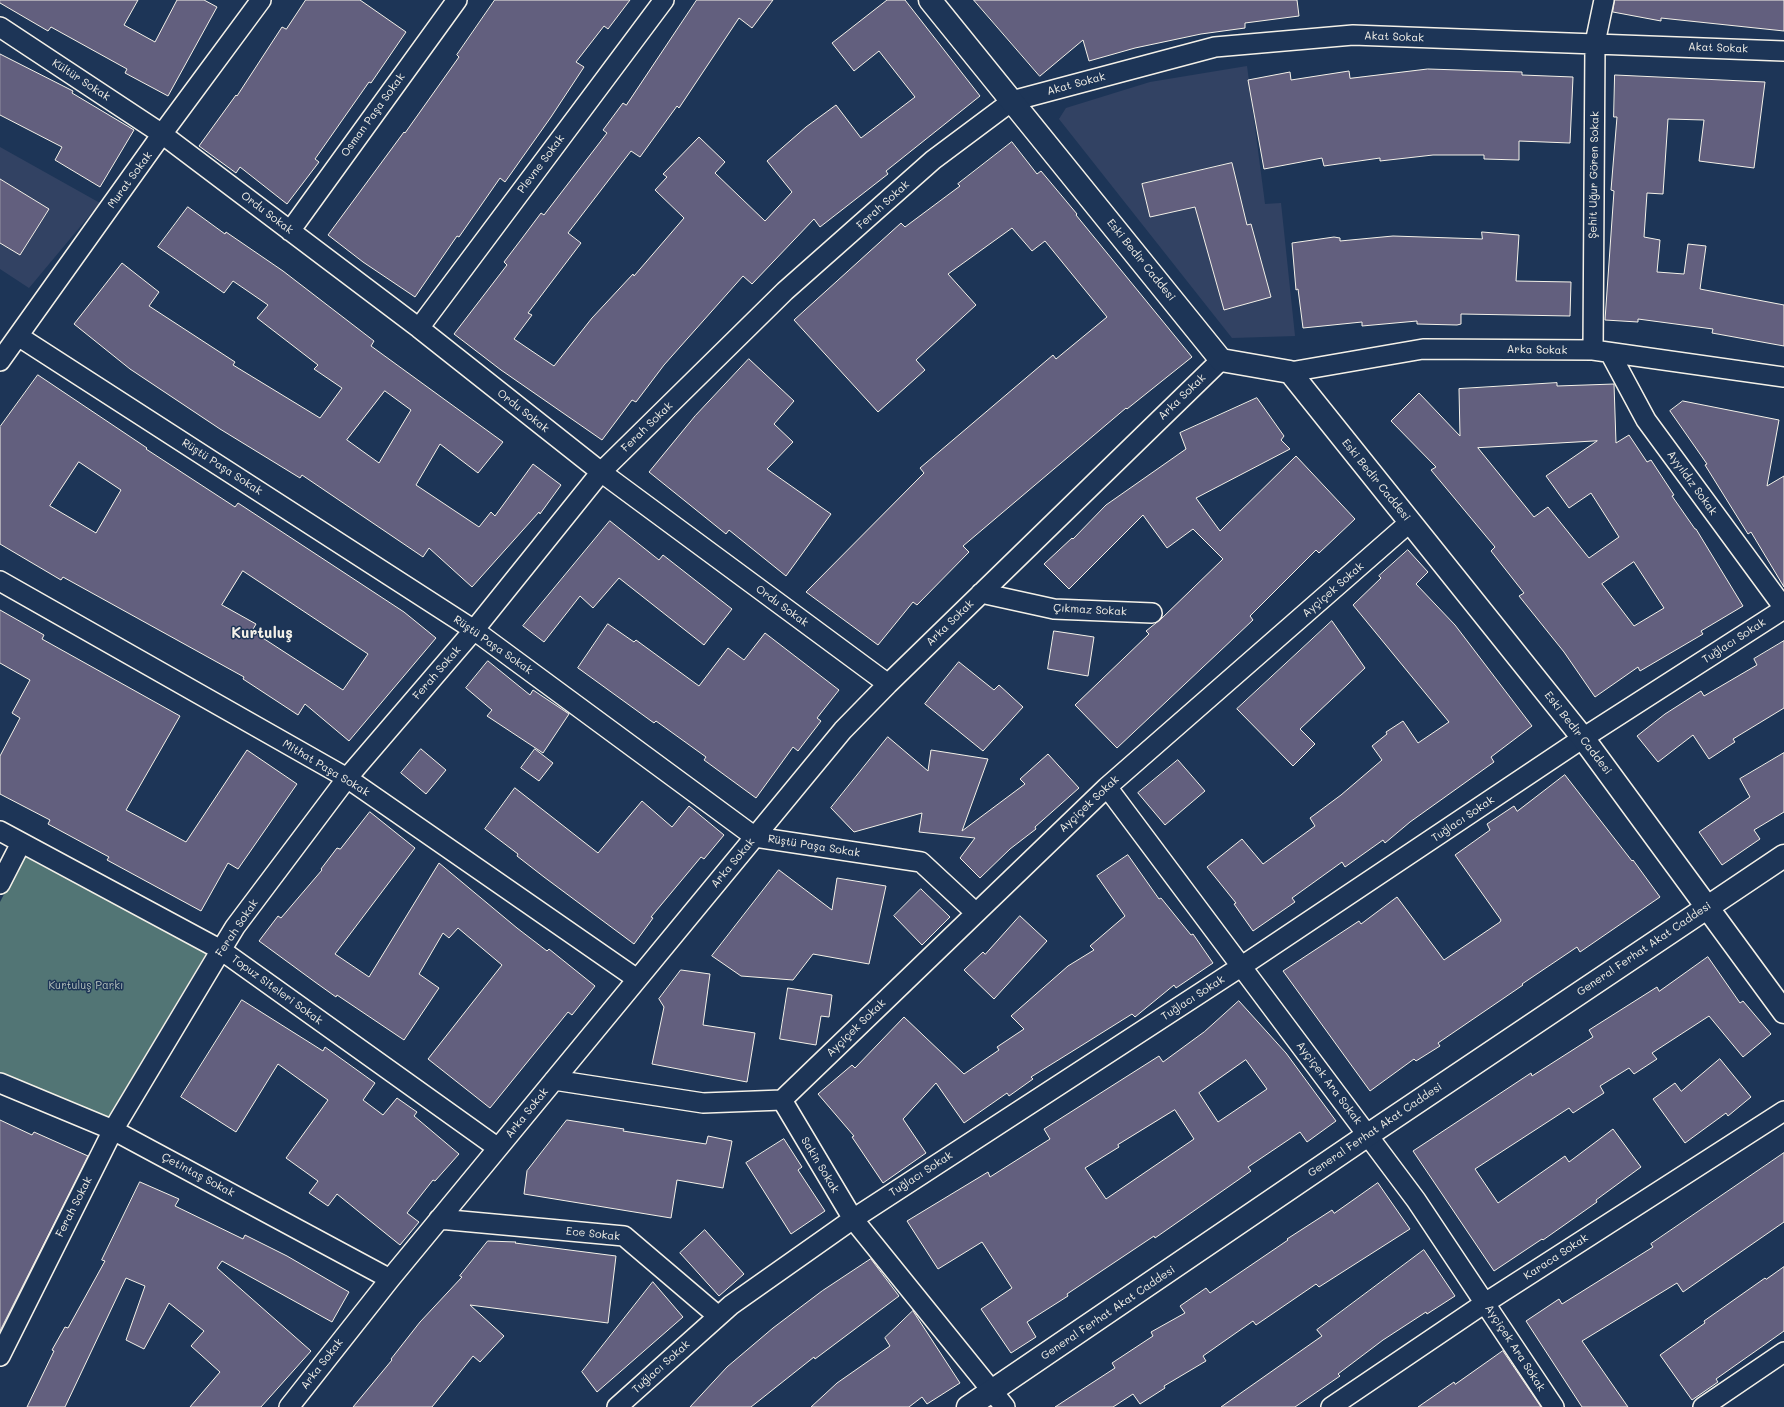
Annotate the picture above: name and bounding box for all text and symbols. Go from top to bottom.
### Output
street label: Akat Sokak [1364,29,1424,45]
street label: Akat Sokak [1688,40,1748,56]
street label: Kültür Sokak [49,56,113,104]
street label: Akat Sokak [1045,70,1107,98]
street label: Osman Paşa Sokak [338,71,408,159]
street label: Şehit Uğur Gören Sokak [1586,111,1602,239]
street label: Plevne Sokak [515,132,567,196]
street label: Murat Sokak [105,149,155,211]
street label: Ferah Sokak [854,178,912,232]
street label: Ordu Sokak [238,189,296,237]
street label: Eski Bedir Caddesi [1104,216,1178,304]
street label: Arka Sokak [1507,343,1567,357]
street label: Arka Sokak [1156,371,1208,423]
street label: Ordu Sokak [495,387,551,435]
street label: Ferah Sokak [619,399,675,455]
street label: Rüştü Paşa Sokak [179,436,265,498]
street label: Eski Bedir Caddesi [1339,436,1413,524]
street label: Ayyıldız Sokak [1664,448,1720,518]
street label: Ayçiçek Sokak [1300,560,1366,620]
street label: Ordu Sokak [753,582,811,630]
street label: Arka Sokak [924,597,976,649]
street label: Çıkmaz Sokak [1053,601,1127,619]
street label: Rüştü Paşa Sokak [451,613,535,677]
street label: Tuğlacı Sokak [1700,616,1768,666]
district label: Kurtuluş [231,624,293,642]
street label: Ferah Sokak [410,644,464,702]
street label: Eski Bedir Caddesi [1542,689,1614,777]
street label: Mithat Paşa Sokak [280,737,372,799]
street label: Ayçiçek Sokak [1056,773,1122,835]
street label: Tuğlacı Sokak [1429,793,1497,845]
street label: Rüştü Paşa Sokak [767,832,861,860]
street label: Arka Sokak [708,836,758,890]
street label: Ferah Sokak [213,897,261,959]
street label: General Ferhat Akat Caddesi [1574,899,1714,999]
street label: Topuz Siteleri Sokak [229,952,325,1028]
street label: Tuğlacı Sokak [1159,973,1227,1023]
park label: Kurtuluş Parkı [48,979,124,993]
street label: Ayçiçek Sokak [824,996,888,1060]
street label: Ayçiçek Ara Sokak [1293,1039,1365,1127]
street label: General Ferhat Akat Caddesi [1305,1080,1445,1180]
street label: Arka Sokak [503,1085,551,1141]
street label: Sakin Sokak [798,1135,842,1195]
street label: Tuğlacı Sokak [887,1149,955,1199]
street label: Çetintaş Sokak [159,1150,237,1200]
street label: Ferah Sokak [53,1174,95,1240]
street label: Ece Sokak [565,1225,621,1243]
street label: Karaca Sokak [1521,1231,1591,1283]
street label: General Ferhat Akat Caddesi [1038,1263,1178,1363]
street label: Ayçiçek Ara Sokak [1482,1302,1548,1394]
street label: Arka Sokak [298,1336,346,1392]
street label: Tuğlacı Sokak [630,1338,692,1396]

